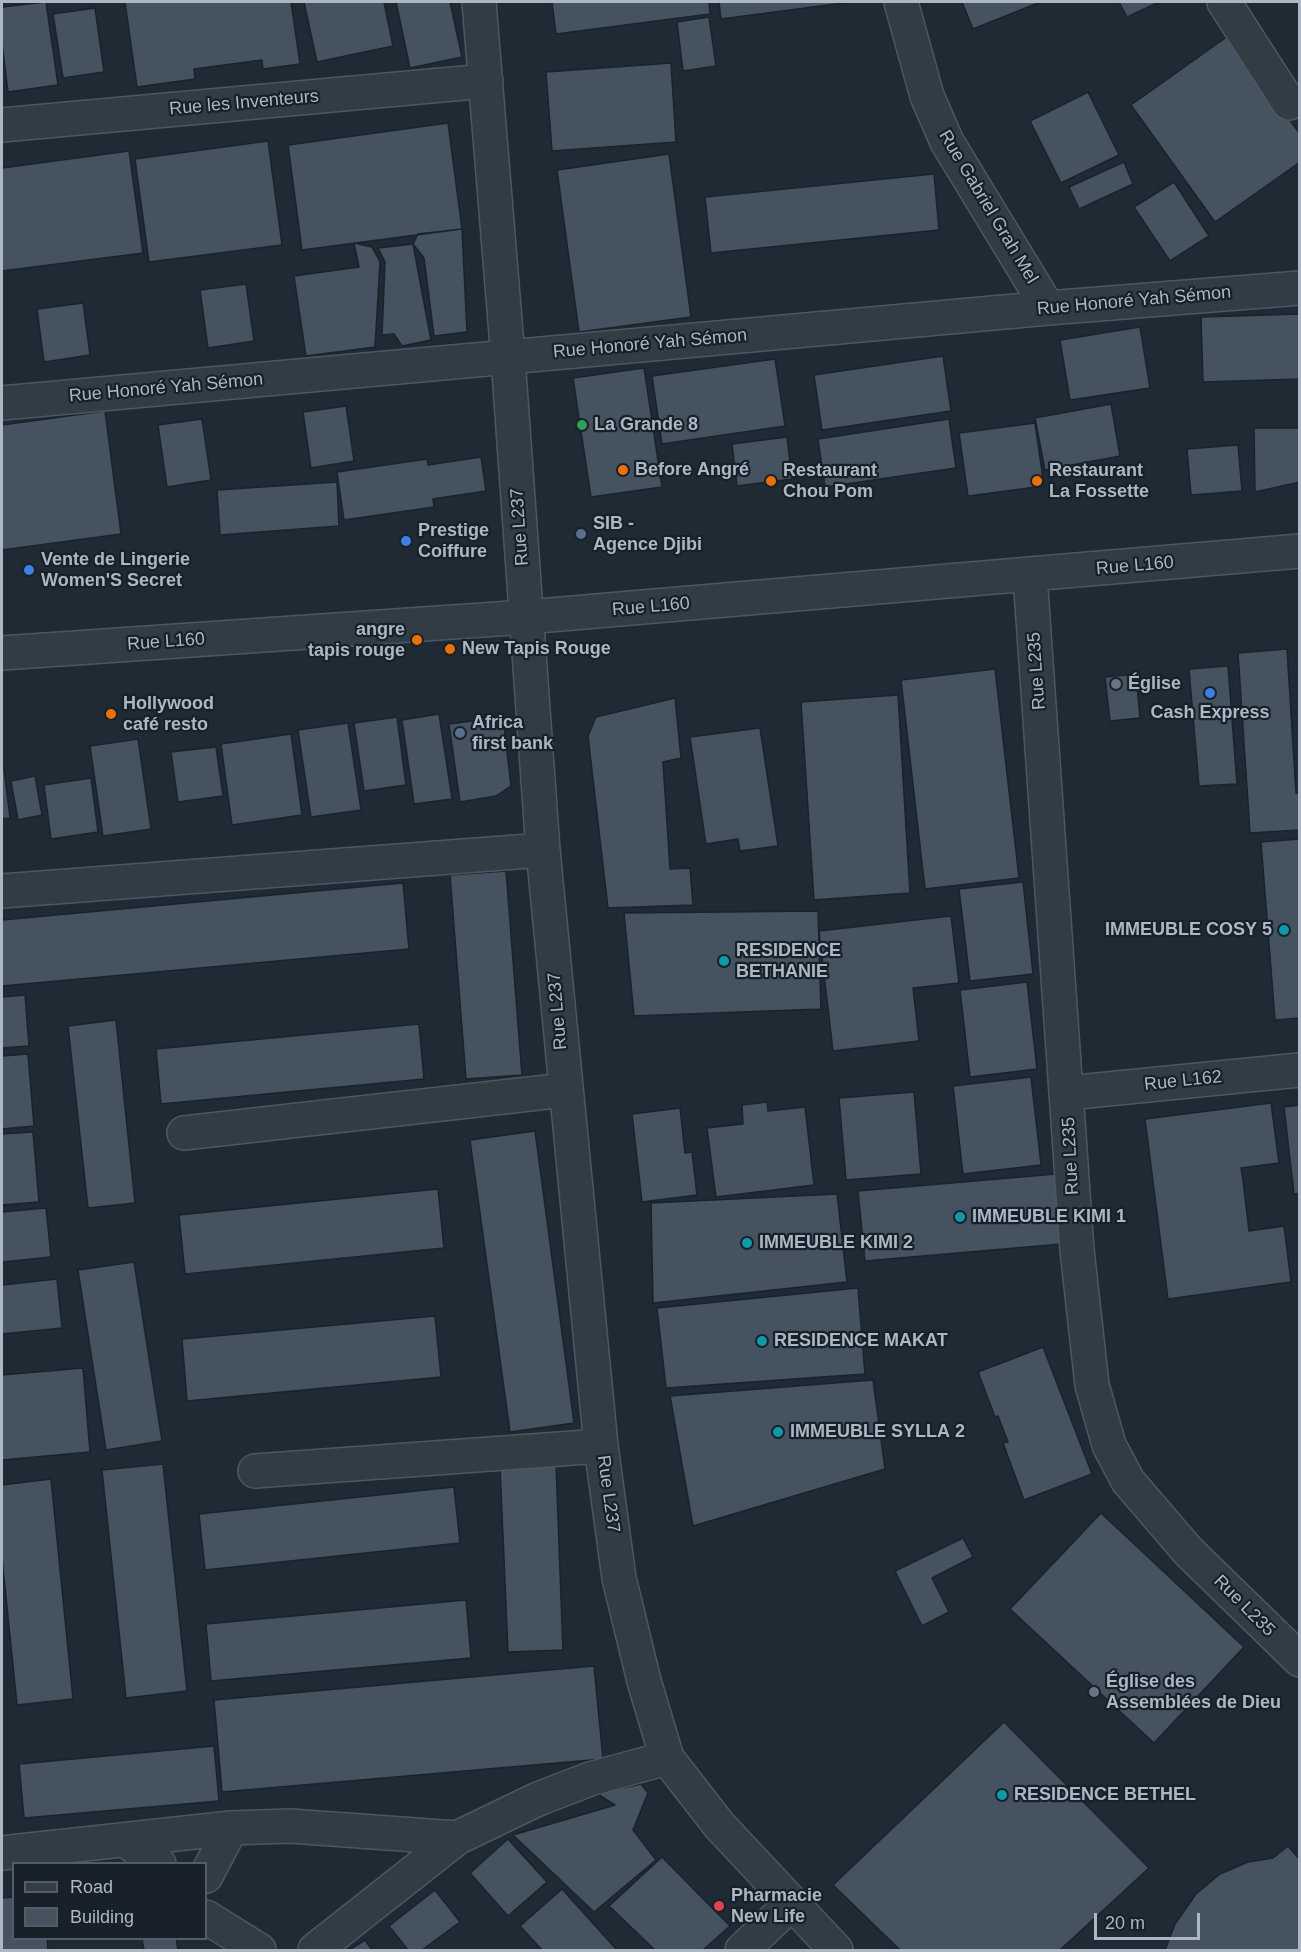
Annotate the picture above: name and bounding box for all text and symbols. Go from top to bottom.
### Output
street label: Rue les Inventeurs [168,86,320,120]
street label: Rue Gabriel Grah Mel [934,126,1042,288]
street label: Rue Honoré Yah Sémon [1036,282,1232,320]
street label: Rue Honoré Yah Sémon [552,325,748,363]
street label: Rue Honoré Yah Sémon [68,369,264,407]
place label: La Grande 8 [594,414,698,436]
marker: La Grande 8 [575,418,589,432]
place label: Before Angré [635,459,749,481]
place label: Restaurant Chou Pom [783,460,877,502]
place label: Restaurant La Fossette [1049,460,1149,502]
marker: Before Angré [616,463,630,477]
marker: Restaurant Chou Pom [764,474,778,488]
marker: Restaurant La Fossette [1030,474,1044,488]
street label: Rue L237 [507,487,533,567]
place label: SIB - Agence Djibi [593,513,702,556]
place label: Prestige Coiffure [418,520,489,562]
marker: SIB - Agence Djibi [574,527,588,541]
marker: Prestige Coiffure [399,534,413,548]
place label: Vente de Lingerie Women'S Secret [41,549,190,592]
street label: Rue L160 [1095,552,1175,580]
marker: Vente de Lingerie Women'S Secret [22,563,36,577]
street label: Rue L160 [611,593,691,621]
place label: angre tapis rouge [308,619,405,662]
street label: Rue L160 [126,629,206,655]
street label: Rue L235 [1024,631,1050,711]
marker: angre tapis rouge [410,633,424,647]
place label: New Tapis Rouge [462,638,611,660]
marker: New Tapis Rouge [443,642,457,656]
place label: Église [1128,673,1181,695]
marker: Église [1109,677,1123,691]
marker: Cash Express [1203,686,1217,700]
place label: Hollywood café resto [123,693,214,736]
place label: Cash Express [1150,702,1270,724]
marker: Hollywood café resto [104,707,118,721]
place label: Africa first bank [472,712,553,754]
marker: Africa first bank [453,726,467,740]
place label: IMMEUBLE COSY 5 [1105,919,1272,941]
marker: IMMEUBLE COSY 5 [1277,923,1291,937]
place label: RESIDENCE BETHANIE [736,940,841,982]
marker: RESIDENCE BETHANIE [717,954,731,968]
street label: Rue L237 [544,971,572,1051]
street label: Rue L162 [1143,1066,1223,1096]
street label: Rue L235 [1058,1116,1084,1196]
place label: IMMEUBLE KIMI 1 [972,1206,1126,1228]
marker: IMMEUBLE KIMI 1 [953,1210,967,1224]
place label: IMMEUBLE KIMI 2 [759,1232,913,1254]
marker: IMMEUBLE KIMI 2 [740,1236,754,1250]
place label: RESIDENCE MAKAT [774,1330,948,1352]
marker: RESIDENCE MAKAT [755,1334,769,1348]
place label: IMMEUBLE SYLLA 2 [790,1421,965,1443]
marker: IMMEUBLE SYLLA 2 [771,1425,785,1439]
street label: Rue L237 [592,1454,624,1534]
street label: Rue L235 [1209,1571,1279,1641]
place label: Église des Assemblées de Dieu [1106,1671,1281,1714]
marker: Église des Assemblées de Dieu [1087,1685,1101,1699]
place label: RESIDENCE BETHEL [1014,1784,1196,1806]
marker: RESIDENCE BETHEL [995,1788,1009,1802]
legend [12,1862,207,1940]
text: Road [70,1877,113,1897]
place label: Pharmacie New Life [731,1885,822,1928]
marker: Pharmacie New Life [712,1899,726,1913]
scale bar [1097,1901,1204,1939]
text: Building [70,1907,134,1927]
text: 20 m [1105,1913,1145,1933]

